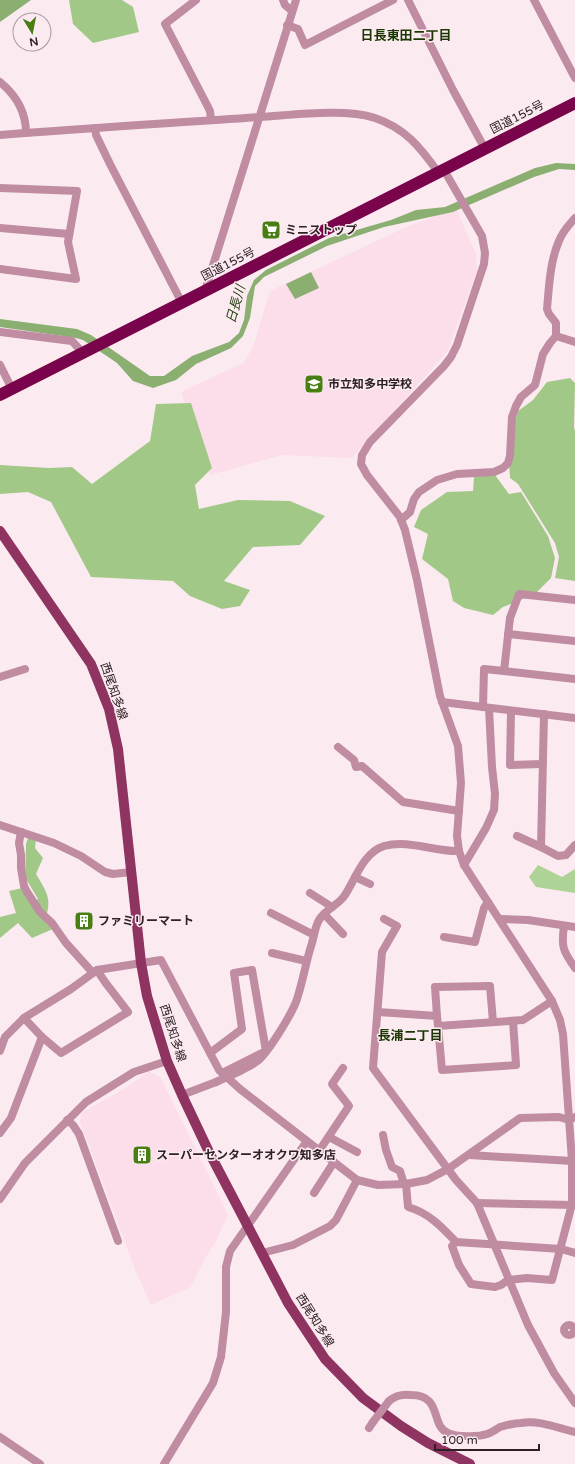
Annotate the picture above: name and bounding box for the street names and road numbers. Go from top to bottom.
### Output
street label: 国道155号 [488,97,546,137]
street label: 国道155号 [199,244,257,284]
street label: 西尾知多線 [98,660,130,722]
street label: 西尾知多線 [157,1002,189,1064]
street label: 西尾知多線 [293,1291,337,1349]

